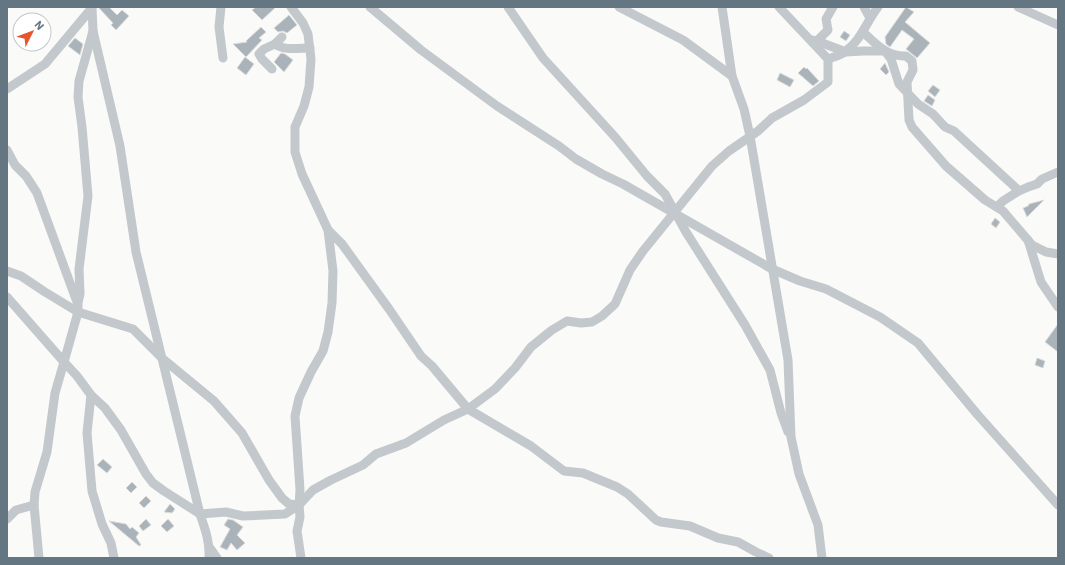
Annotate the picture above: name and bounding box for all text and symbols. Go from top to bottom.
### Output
north arrow [12,12,52,52]
text: N [32,18,47,33]

